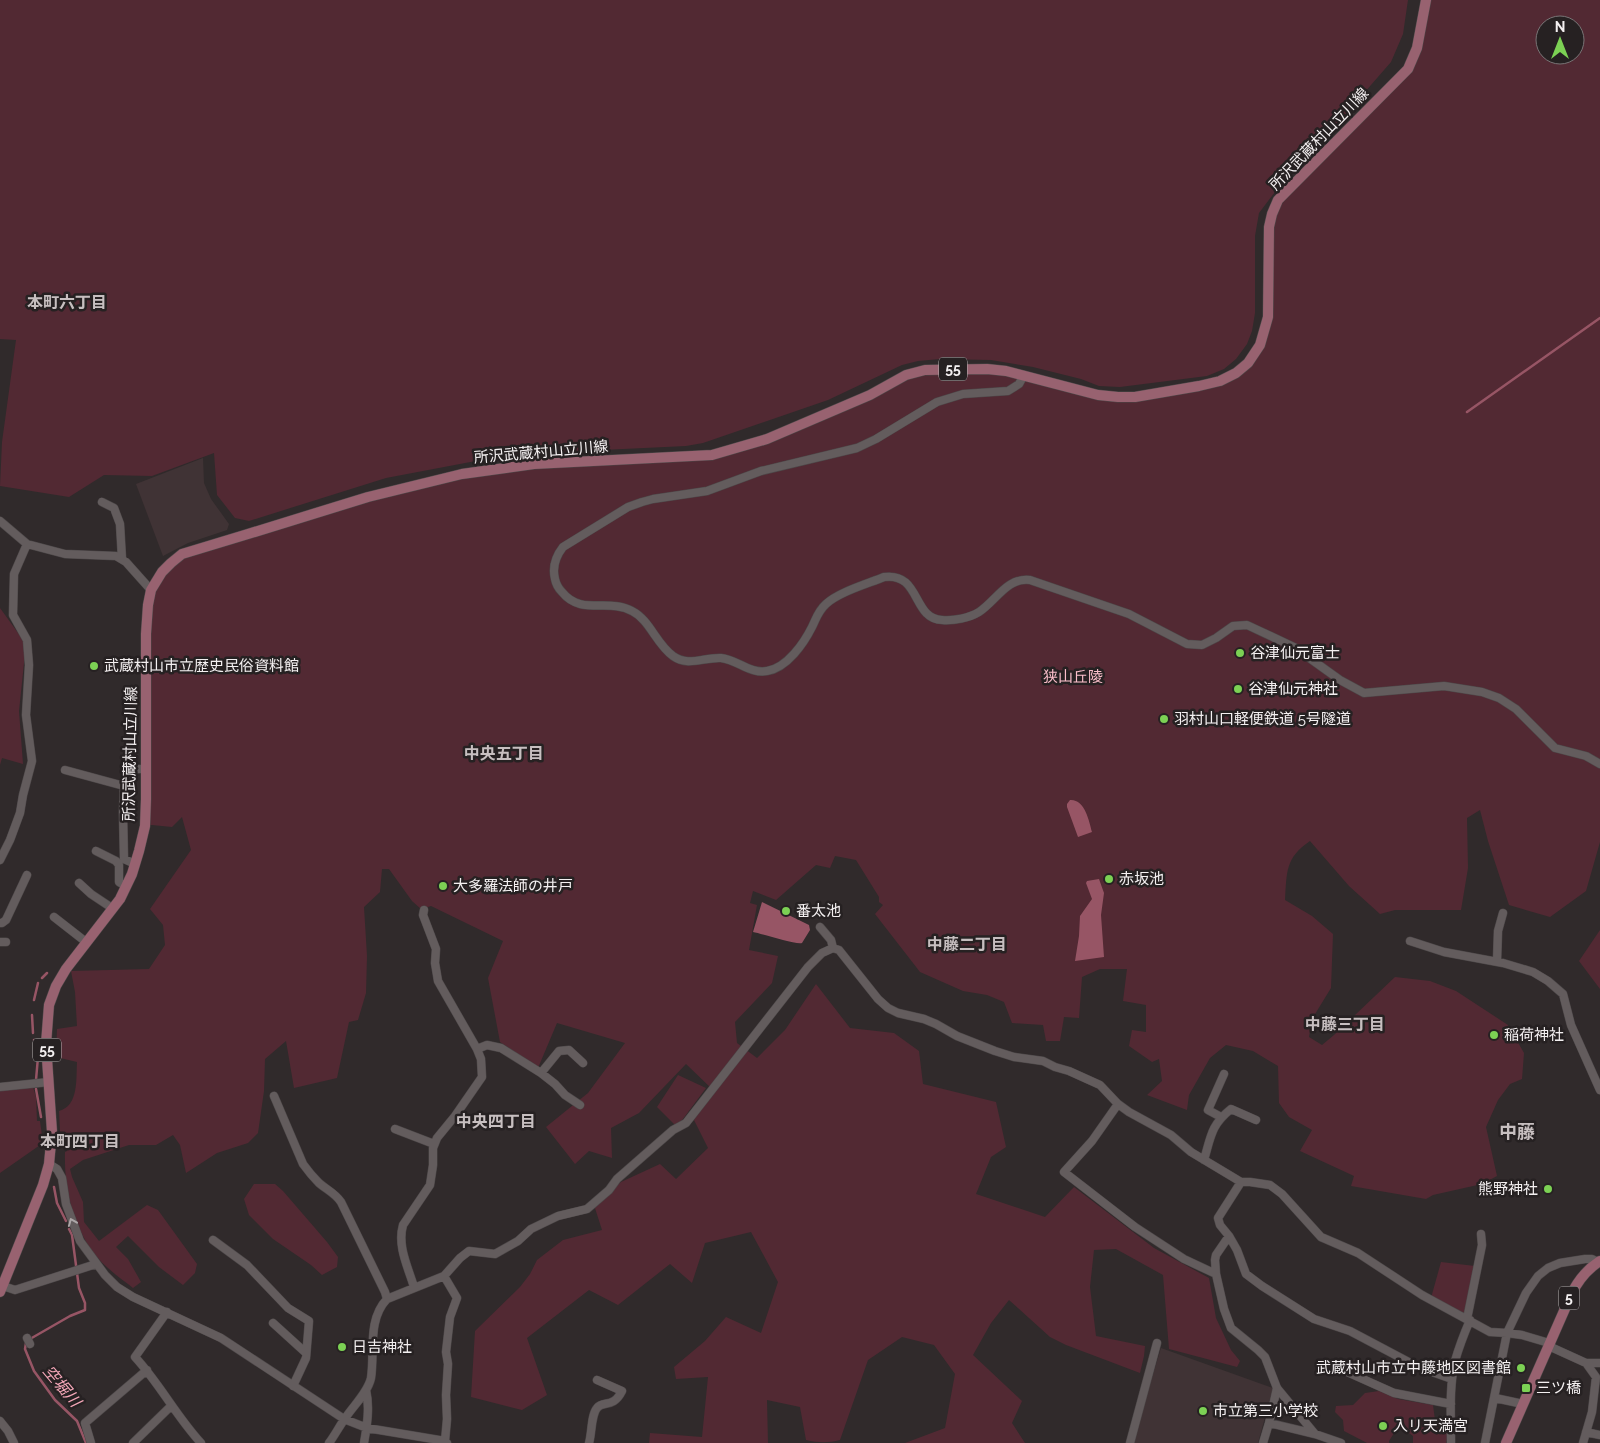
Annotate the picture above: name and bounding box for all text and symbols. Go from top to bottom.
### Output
north arrow [1535,15,1585,65]
text: N [1555,19,1565,35]
street label: 所沢武蔵村山立川線 [1266,84,1372,194]
district label: 本町六丁目 [27,293,107,312]
road number: 55 [939,358,967,380]
street label: 所沢武蔵村山立川線 [473,437,609,467]
place label: 谷津仙元富士 [1250,644,1340,662]
marker: 谷津仙元富士 [1234,647,1246,659]
place label: 武蔵村山市立歴史民俗資料館 [104,657,299,675]
marker: 武蔵村山市立歴史民俗資料館 [88,660,100,672]
park label: 狭山丘陵 [1043,668,1103,686]
place label: 谷津仙元神社 [1248,680,1338,698]
marker: 谷津仙元神社 [1232,683,1244,695]
street label: 所沢武蔵村山立川線 [120,686,140,822]
place label: 羽村山口軽便鉄道 5号隧道 [1174,710,1351,728]
marker: 羽村山口軽便鉄道 5号隧道 [1158,713,1170,725]
district label: 中央五丁目 [464,744,544,763]
place label: 赤坂池 [1119,870,1164,888]
marker: 赤坂池 [1103,873,1115,885]
place label: 大多羅法師の井戸 [453,877,573,895]
marker: 大多羅法師の井戸 [437,880,449,892]
place label: 番太池 [796,902,841,920]
marker: 番太池 [780,905,792,917]
district label: 中藤二丁目 [927,935,1007,954]
district label: 中藤三丁目 [1305,1015,1385,1034]
place label: 稲荷神社 [1504,1026,1564,1044]
marker: 稲荷神社 [1488,1029,1500,1041]
road number: 55 [33,1038,61,1062]
district label: 中央四丁目 [456,1112,536,1131]
district label: 中藤 [1499,1121,1535,1142]
district label: 本町四丁目 [40,1132,120,1151]
place label: 熊野神社 [1478,1180,1538,1198]
marker: 熊野神社 [1542,1183,1554,1195]
one-way arrow [68,1218,78,1227]
road number: 5 [1559,1286,1579,1310]
place label: 日吉神社 [352,1338,412,1356]
marker: 日吉神社 [336,1341,348,1353]
place label: 武蔵村山市立中藤地区図書館 [1316,1359,1511,1377]
water label: 空堀川 [39,1362,86,1412]
marker: 武蔵村山市立中藤地区図書館 [1515,1362,1527,1374]
place label: 三ツ橋 [1536,1379,1581,1397]
marker: 三ツ橋 [1520,1382,1532,1394]
place label: 市立第三小学校 [1213,1402,1318,1420]
marker: 市立第三小学校 [1197,1405,1209,1417]
place label: 入リ天満宮 [1393,1417,1468,1435]
marker: 入リ天満宮 [1377,1420,1389,1432]

